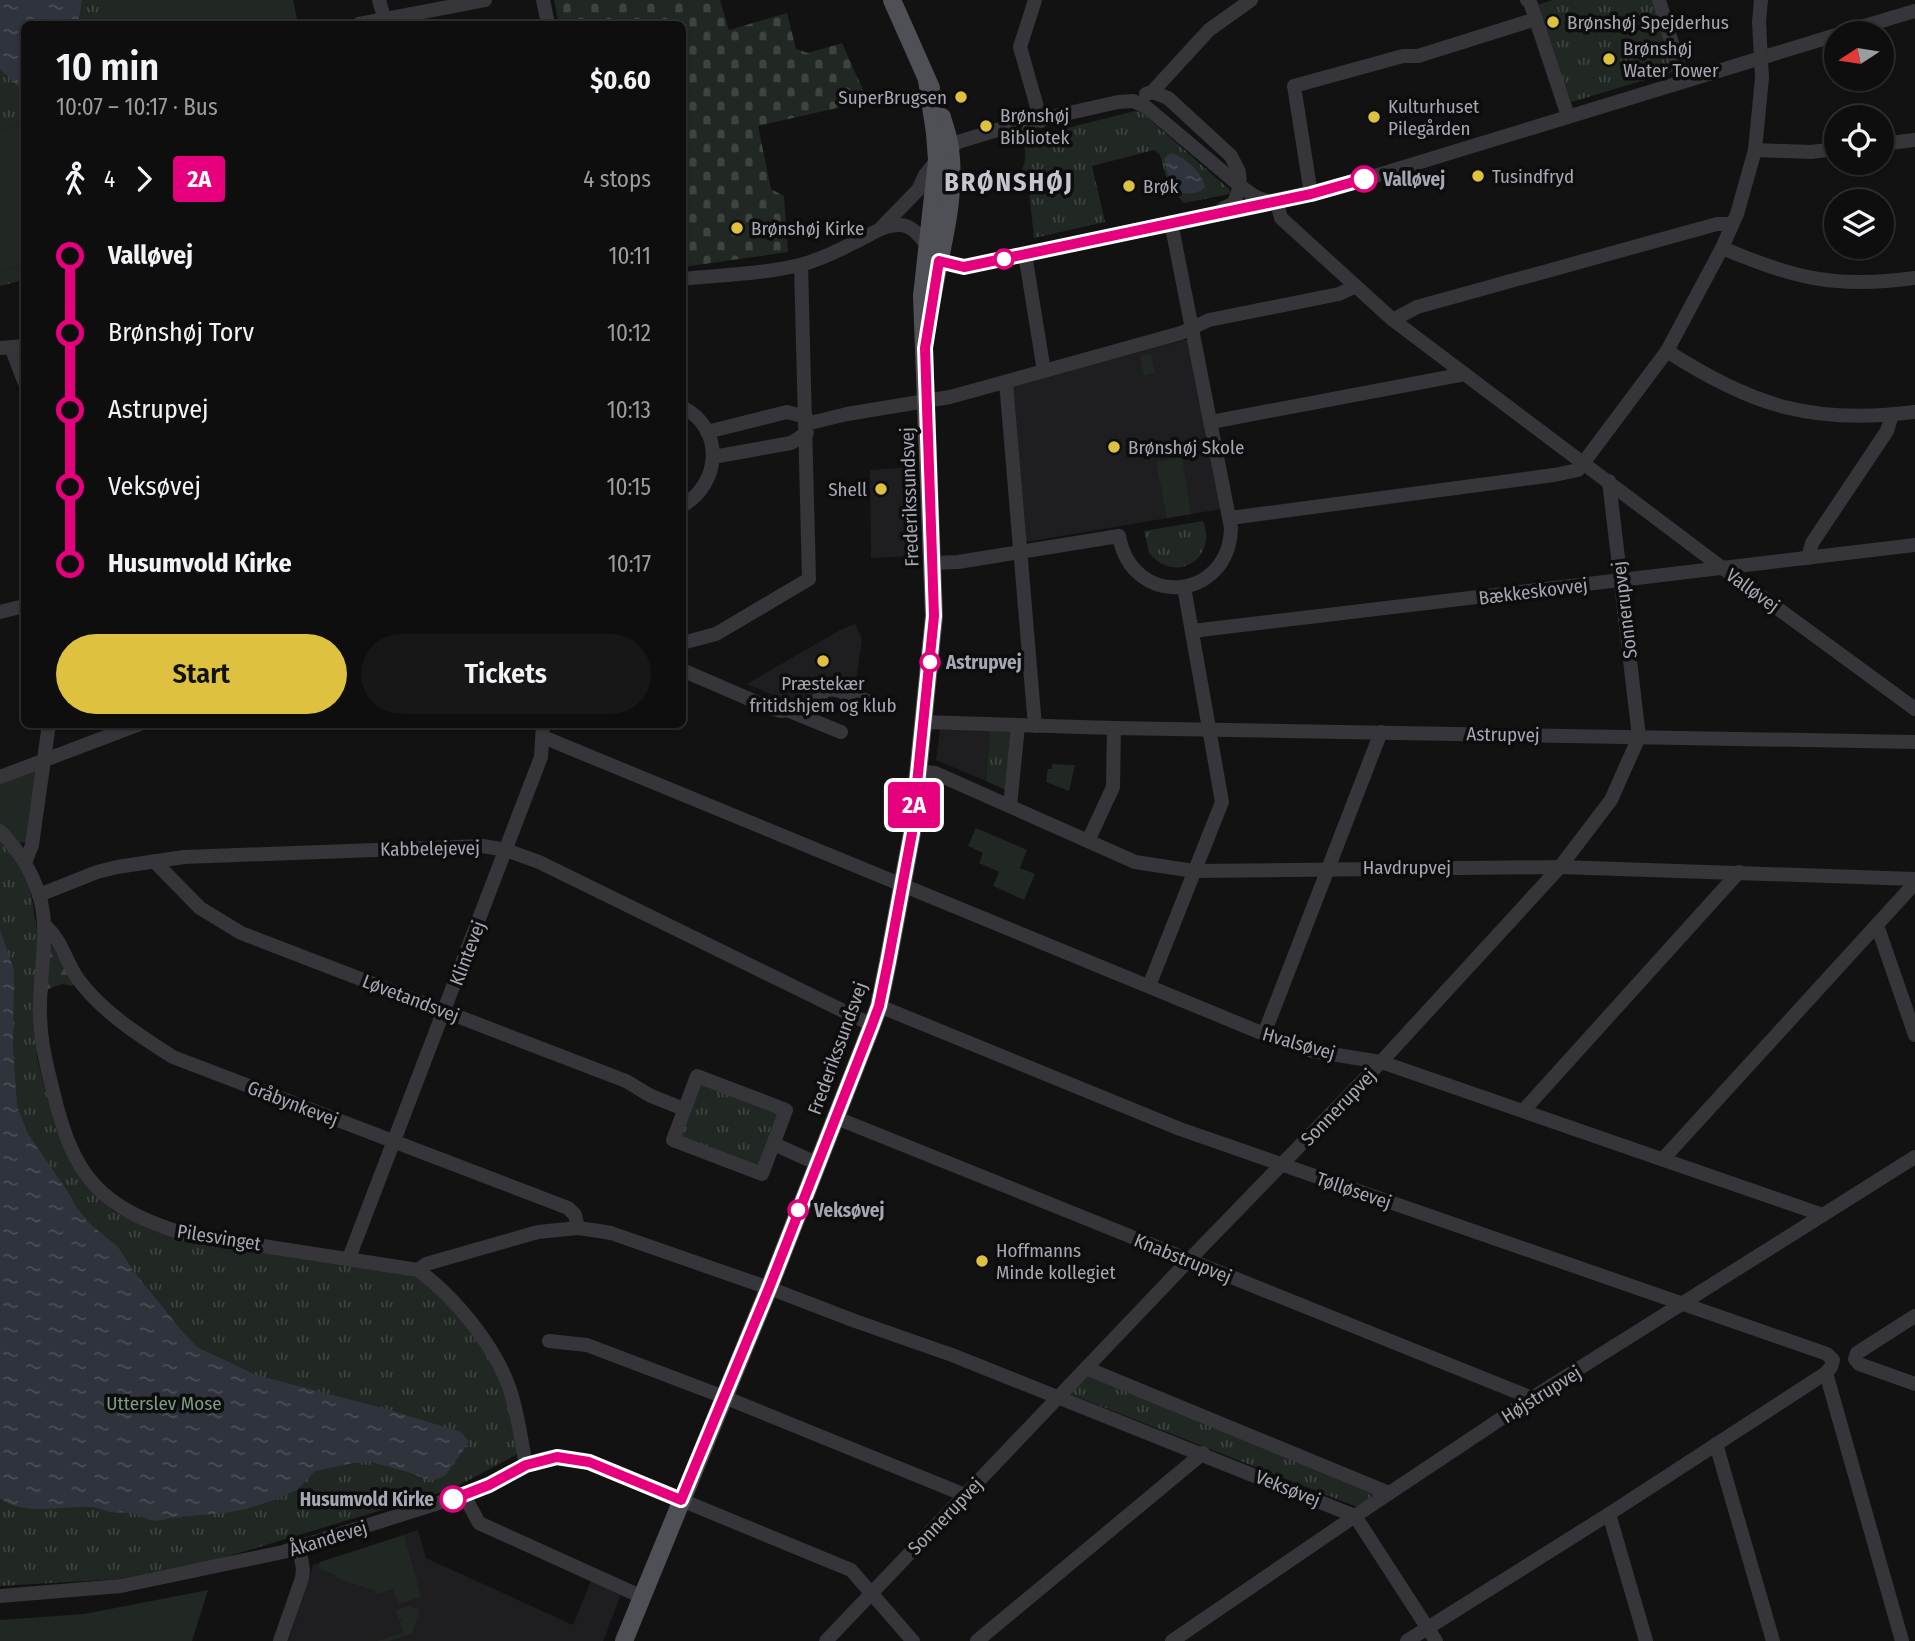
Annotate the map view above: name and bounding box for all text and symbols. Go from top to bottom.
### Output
place label: Brønshøj Spejderhus [1567,11,1729,34]
marker: Brønshøj Spejderhus [1545,14,1561,30]
north arrow [1824,21,1894,91]
map controls [1824,21,1894,259]
place label: Brønshøj Water Tower [1623,37,1719,82]
text: 10 min [56,44,159,90]
marker: Brønshøj Water Tower [1601,51,1617,67]
text: $0.60 [590,65,651,96]
place label: SuperBrugsen [838,86,947,109]
marker: SuperBrugsen [953,89,969,105]
text: 10:07 – 10:17 · Bus [56,93,218,121]
place label: Kulturhuset Pilegården [1388,95,1480,140]
place label: Brønshøj Bibliotek [1000,104,1069,149]
button: locate [1824,105,1894,175]
marker: Kulturhuset Pilegården [1366,109,1382,125]
marker: Brønshøj Bibliotek [978,118,994,134]
icon: walk [56,160,94,198]
icon: forward [125,160,163,198]
text: 4 [104,165,115,193]
text: 2A [187,165,211,193]
text: 4 stops [583,165,651,193]
place label: Tusindfryd [1492,165,1574,188]
marker: Valløvej [1351,166,1377,192]
district label: BRØNSHØJ [944,167,1074,198]
place label: Valløvej [1382,168,1445,191]
marker: Tusindfryd [1470,168,1486,184]
place label: Brøk [1143,175,1178,198]
marker: Brøk [1121,178,1137,194]
button: layers [1824,189,1894,259]
place label: Brønshøj Kirke [751,217,864,240]
marker: Brønshøj Kirke [729,220,745,236]
text: Valløvej [108,240,193,271]
text: 10:11 [608,242,651,270]
unlabelled marker [994,249,1014,269]
text: Brønshøj Torv [108,317,254,348]
text: 10:12 [607,319,651,347]
text: Astrupvej [108,394,209,425]
text: 10:13 [607,396,651,424]
street label: Frederikssundsvej [896,427,923,567]
place label: Brønshøj Skole [1128,436,1244,459]
marker: Brønshøj Skole [1106,439,1122,455]
text: Veksøvej [108,471,201,502]
text: 10:15 [607,473,651,501]
place label: Shell [828,478,867,501]
marker: Shell [873,481,889,497]
text: Husumvold Kirke [108,548,292,579]
text: 10:17 [608,550,651,578]
street label: Sonnerupvej [1607,560,1642,660]
street label: Valløvej [1721,563,1784,617]
street label: Bækkeskovvej [1477,573,1589,610]
button: Start [56,634,347,714]
button: Tickets [361,634,651,714]
place label: Astrupvej [945,651,1022,674]
marker: Astrupvej [920,652,940,672]
marker: Præstekær fritidshjem og klub [815,653,831,669]
place label: Præstekær fritidshjem og klub [749,672,897,717]
street label: Astrupvej [1466,722,1540,747]
line badge: 2A [883,782,946,828]
text: 2A [902,791,926,819]
street label: Kabbelejevej [380,836,480,861]
street label: Havdrupvej [1363,856,1451,879]
street label: Klintevej [445,917,490,989]
street label: Løvetandsvej [359,970,462,1027]
street label: Frederikssundsvej [803,979,872,1118]
street label: Hvalsøvej [1260,1022,1338,1065]
street label: Sonnerupvej [1296,1064,1381,1151]
street label: Gråbynkevej [244,1076,341,1131]
street label: Tølløsevej [1313,1167,1394,1214]
place label: Veksøvej [813,1199,884,1222]
marker: Veksøvej [788,1200,808,1220]
street label: Pilesvinget [175,1220,263,1256]
street label: Knabstrupvej [1131,1229,1235,1288]
place label: Hoffmanns Minde kollegiet [996,1239,1116,1284]
marker: Hoffmanns Minde kollegiet [974,1253,990,1269]
street label: Højstrupvej [1497,1361,1585,1428]
park label: Utterslev Mose [106,1392,222,1415]
street label: Veksøvej [1252,1465,1324,1512]
street label: Sonnerupvej [903,1473,988,1560]
marker: Husumvold Kirke [440,1486,466,1512]
place label: Husumvold Kirke [300,1488,434,1511]
street label: Åkandevej [287,1516,370,1561]

